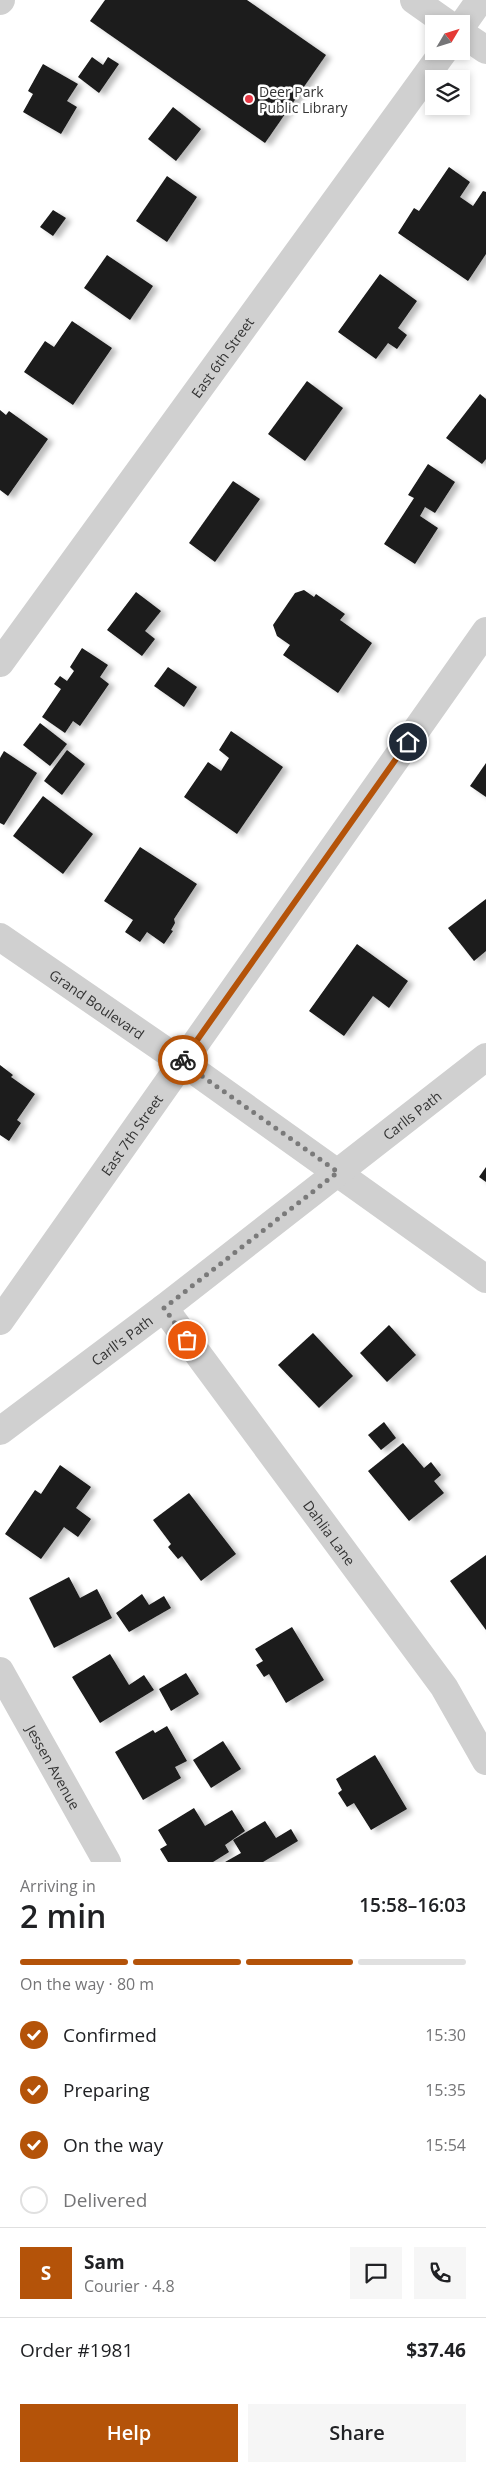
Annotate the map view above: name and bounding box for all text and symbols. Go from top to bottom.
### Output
north arrow [425,15,470,60]
map controls [425,15,470,115]
button: layers [425,70,470,115]
place label: Deer Park Public Library [259,82,349,117]
marker: Deer Park Public Library [243,93,255,105]
street label: East 6th Street [186,313,258,401]
pin [387,721,429,763]
icon: home [394,728,422,756]
street label: Grand Boulevard [46,965,148,1043]
courier [158,1035,208,1085]
icon: bike [169,1046,197,1074]
street label: Carlls Path [378,1086,445,1144]
street label: East 7th Street [96,1090,166,1179]
street label: Carll's Path [87,1310,156,1369]
pin [166,1319,208,1361]
icon: bag [173,1326,201,1354]
street label: Dahlia Lane [299,1496,360,1569]
street label: Jessen Avenue [22,1720,85,1813]
text: Arriving in [20,1875,96,1897]
text: 15:58–16:03 [359,1892,466,1918]
text: 2 min [20,1894,106,1937]
text: On the way · 80 m [20,1973,154,1995]
icon: check [20,2021,48,2049]
text: Confirmed [63,2022,157,2048]
text: 15:30 [425,2024,466,2046]
icon: check [20,2076,48,2104]
text: Preparing [63,2077,150,2103]
text: 15:35 [425,2079,466,2101]
icon: check [20,2131,48,2159]
text: On the way [63,2132,163,2158]
text: 15:54 [425,2134,466,2156]
text: Delivered [63,2187,147,2213]
button: chat [350,2247,402,2299]
button: phone [414,2247,466,2299]
text: Sam [84,2249,125,2275]
text: S [41,2260,51,2286]
text: Courier · 4.8 [84,2275,175,2297]
text: Order #1981 [20,2337,133,2363]
text: $37.46 [406,2337,466,2363]
button: Help [20,2404,238,2462]
button: Share [248,2404,466,2462]

